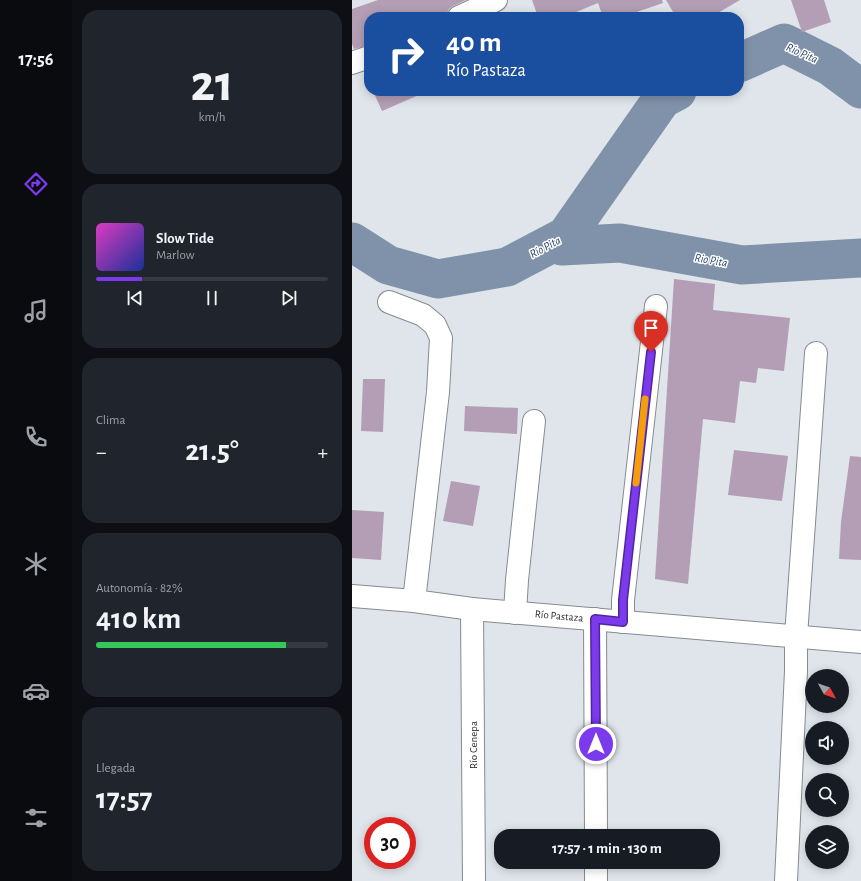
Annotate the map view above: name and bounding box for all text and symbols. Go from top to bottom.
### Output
icon: right [380,28,432,80]
text: 40 m [446,29,502,57]
water label: Río Pita [784,41,820,65]
text: 17:56 [19,51,53,69]
text: 21 [190,58,234,110]
text: Río Pastaza [446,62,526,80]
text: km/h [199,111,225,124]
icon: directions [22,170,50,198]
text: Slow Tide [156,231,214,246]
water label: Río Pita [527,234,563,260]
text: Marlow [156,249,194,262]
water label: Rio Pita [694,251,728,269]
icon: previous [124,287,146,309]
icon: pause [201,287,223,309]
icon: next [278,287,300,309]
icon: music [22,297,50,325]
pin [634,311,668,352]
icon: arrive [640,317,662,339]
text: Clima [96,414,126,427]
icon: phone [22,423,50,451]
text: 21.5° [185,436,239,466]
text: − [96,441,107,463]
text: + [317,441,328,463]
icon: climate [22,550,50,578]
text: Autonomía · 82% [96,582,183,595]
text: 410 km [96,604,181,634]
street label: Río Pastaza [534,608,584,624]
north arrow [805,669,849,713]
map controls [805,669,849,869]
icon: car [22,677,50,705]
street label: Río Cenepa [468,721,479,769]
button: sound [805,721,849,765]
position arrow [575,723,617,765]
text: Llegada [96,762,135,775]
button: search [805,773,849,817]
text: 17:57 [96,784,153,814]
icon: filters [22,804,50,832]
speed limit sign: 30 [364,817,416,869]
button: layers [805,825,849,869]
text: 17:57 · 1 min · 130 m [552,841,662,856]

